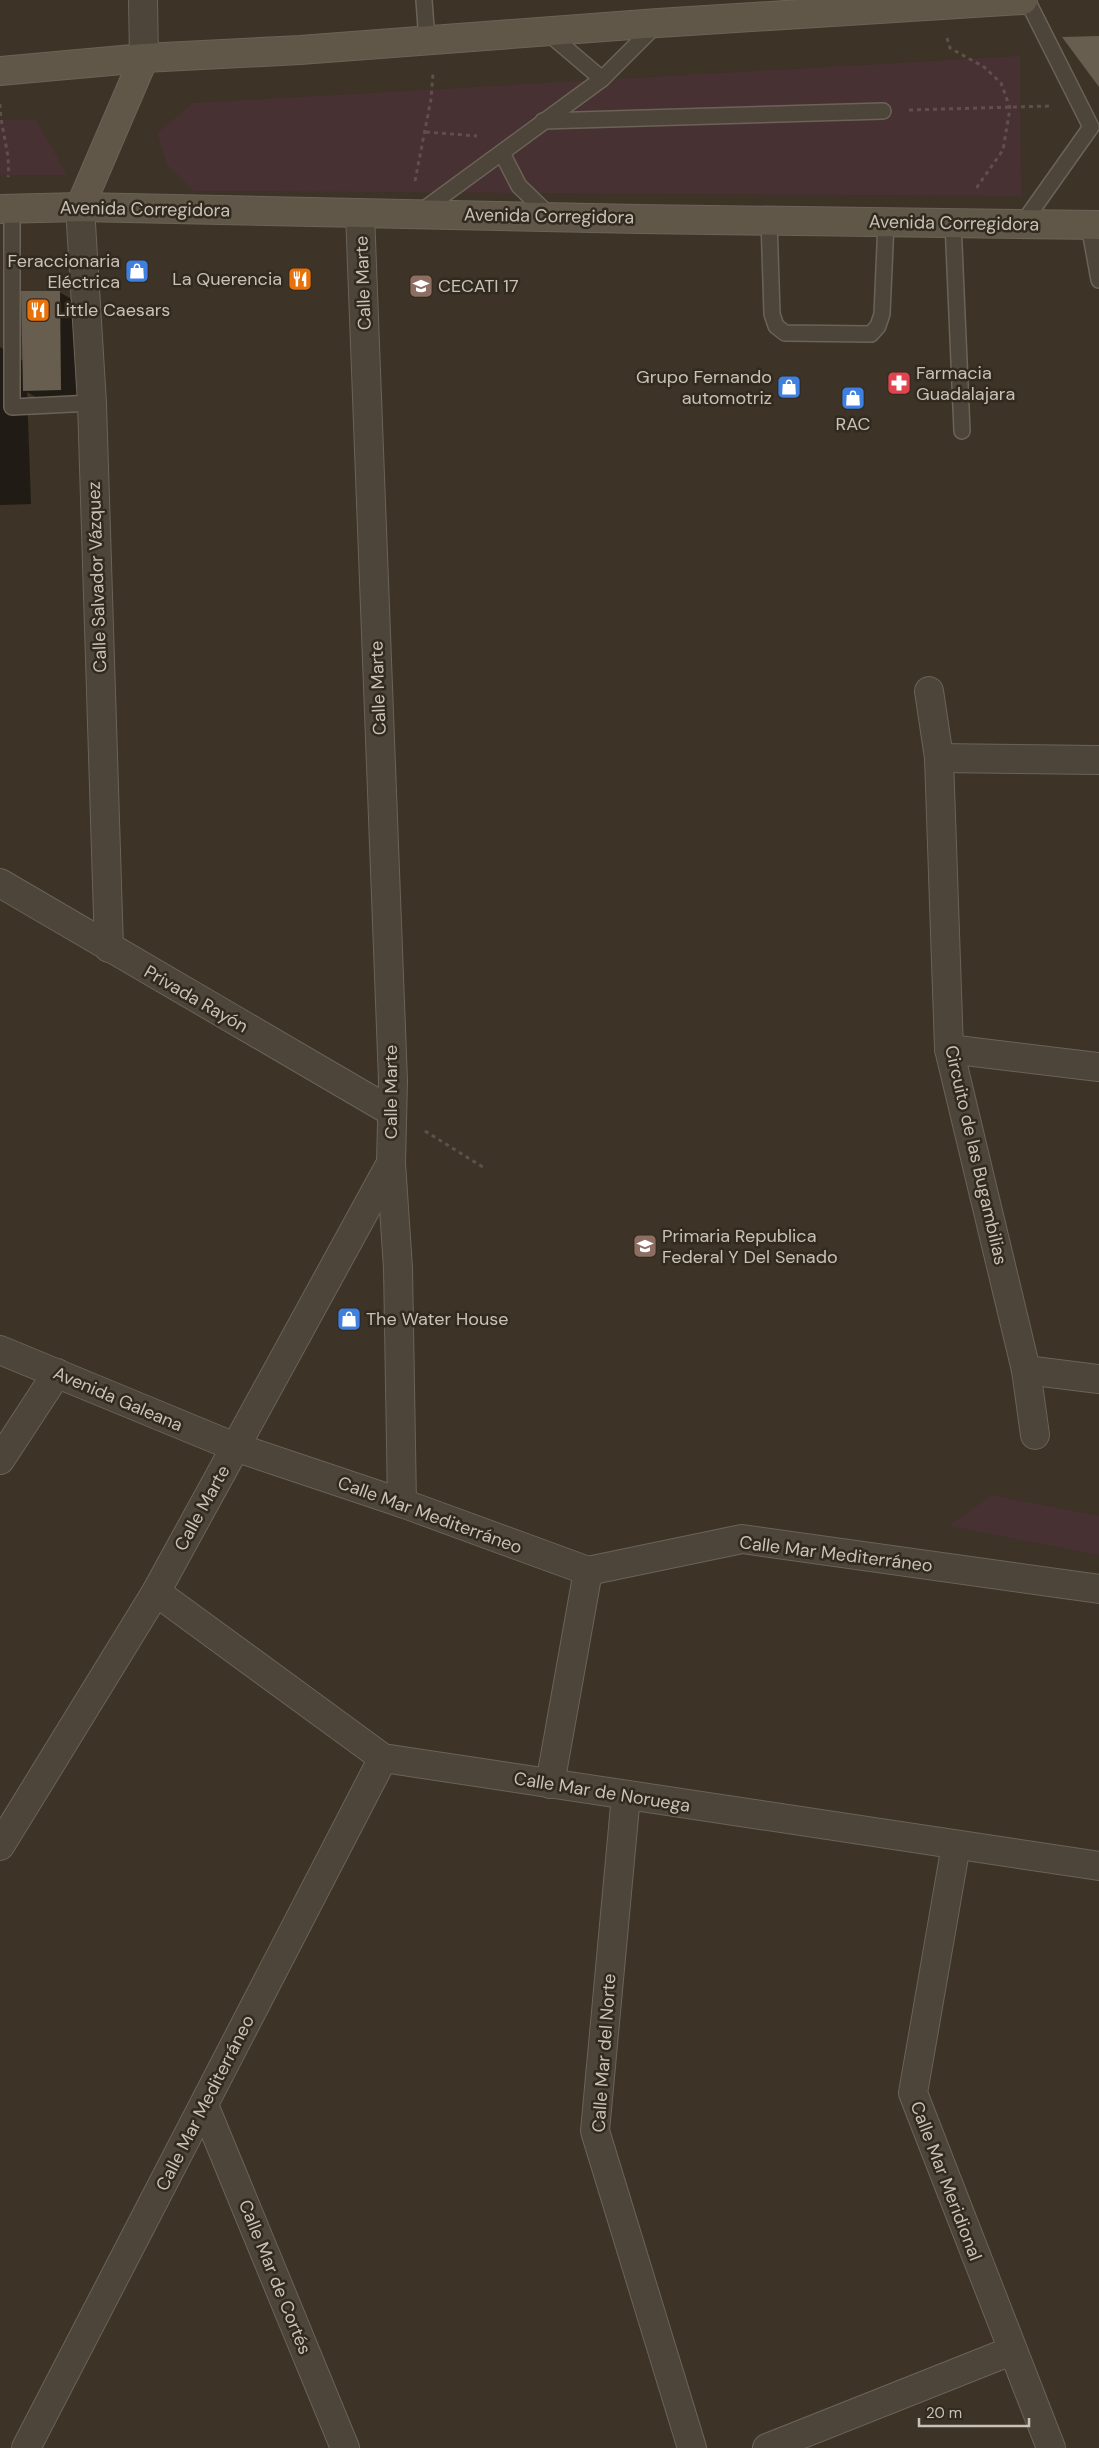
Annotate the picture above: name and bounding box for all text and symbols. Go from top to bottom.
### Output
street label: Avenida Corregidora [60,196,230,222]
street label: Avenida Corregidora [464,203,634,229]
street label: Avenida Corregidora [869,210,1039,236]
street label: Calle Marte [349,235,377,331]
place label: Feraccionaria Eléctrica [8,249,120,294]
shop icon: Feraccionaria Eléctrica [124,258,150,284]
restaurant icon: La Querencia [287,266,313,292]
place label: La Querencia [172,267,282,291]
school or university icon: CECATI 17 [408,273,434,299]
place label: CECATI 17 [438,274,519,298]
restaurant icon: Little Caesars [25,297,51,323]
place label: Little Caesars [56,298,170,322]
place label: Farmacia Guadalajara [916,361,1015,406]
place label: Grupo Fernando automotriz [636,365,772,410]
pharmacy icon: Farmacia Guadalajara [886,370,912,396]
shop icon: Grupo Fernando automotriz [776,374,802,400]
shop icon: RAC [840,385,866,411]
place label: RAC [836,412,871,436]
street label: Calle Salvador Vázquez [82,481,112,673]
street label: Calle Marte [364,640,392,736]
street label: Privada Rayón [140,960,252,1038]
street label: Circuito de las Bugambilias [939,1043,1013,1267]
street label: Calle Marte [379,1045,403,1139]
place label: Primaria Republica Federal Y Del Senado [662,1224,838,1269]
school or university icon: Primaria Republica Federal Y Del Senado [632,1233,658,1259]
shop icon: The Water House [336,1306,362,1332]
place label: The Water House [366,1307,509,1331]
street label: Avenida Galeana [50,1361,186,1437]
street label: Calle Marte [169,1461,235,1555]
street label: Calle Mar Mediterráneo [335,1470,525,1560]
street label: Calle Mar Mediterráneo [738,1530,934,1578]
street label: Calle Mar de Noruega [512,1766,692,1818]
street label: Calle Mar del Norte [586,1973,622,2133]
street label: Calle Mar Mediterráneo [150,2011,260,2195]
street label: Calle Mar Meridional [905,2098,987,2264]
street label: Calle Mar de Cortés [233,2196,317,2358]
scale bar [919,2396,1029,2428]
text: 20 m [926,2403,962,2423]

